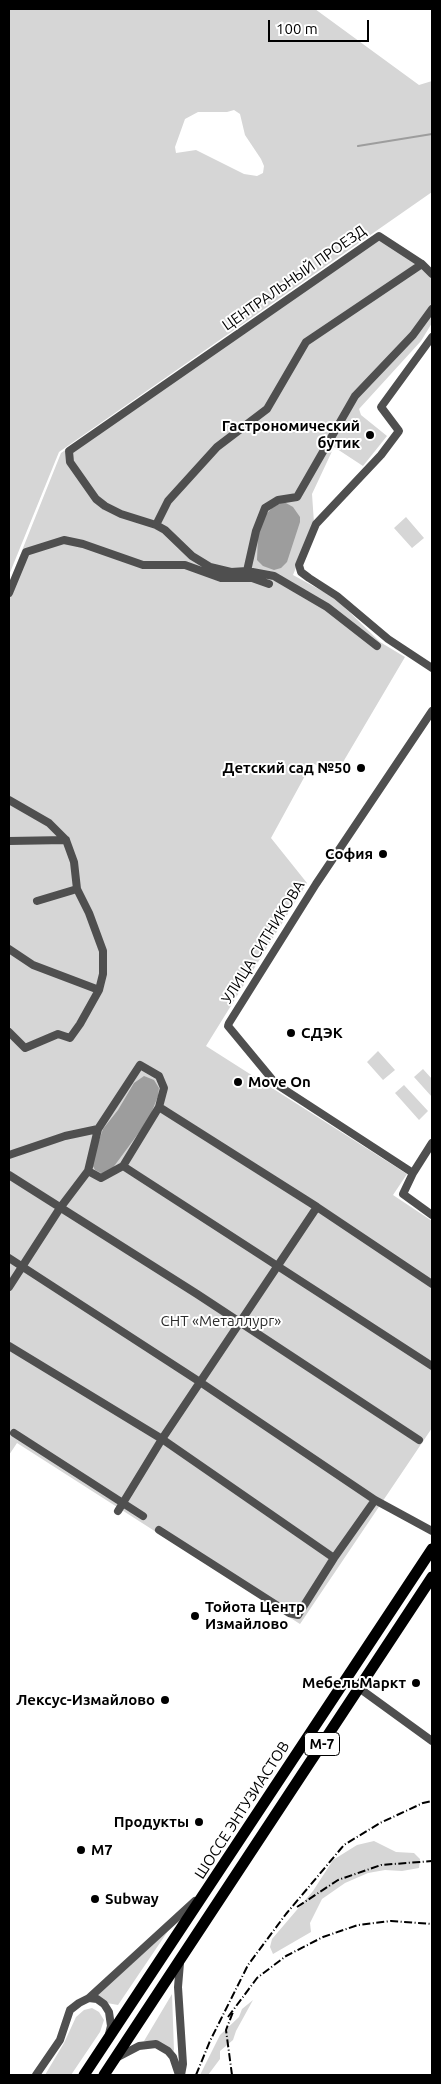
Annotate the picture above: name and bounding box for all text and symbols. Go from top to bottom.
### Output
scale bar [271,10,372,42]
text: 100 m [276,20,318,37]
street label: ЦЕНТРАЛЬНЫЙ ПРОЕЗД [219,222,369,334]
place label: Гастрономический бутик [222,417,360,452]
marker: Гастрономический бутик [364,429,376,441]
place label: Детский сад №50 [223,759,351,777]
marker: Детский сад №50 [355,762,367,774]
place label: София [325,845,373,863]
marker: София [377,848,389,860]
street label: УЛИЦА СИТНИКОВА [218,877,308,1007]
place label: СДЭК [301,1024,343,1042]
marker: СДЭК [285,1027,297,1039]
place label: Move On [248,1073,311,1091]
marker: Move On [232,1076,244,1088]
park label: СНТ «Металлург» [161,1312,281,1330]
place label: Тойота Центр Измайлово [205,1598,305,1633]
marker: Тойота Центр Измайлово [189,1610,201,1622]
place label: МебельМаркт [302,1674,406,1692]
marker: МебельМаркт [410,1677,422,1689]
place label: Лексус-Измайлово [16,1691,155,1709]
marker: Лексус-Измайлово [159,1694,171,1706]
road number: М-7 [304,1732,340,1756]
street label: ШОССЕ ЭНТУЗИАСТОВ [191,1738,293,1882]
place label: Продукты [114,1813,189,1831]
marker: Продукты [193,1816,205,1828]
place label: М7 [91,1841,113,1859]
marker: М7 [75,1844,87,1856]
place label: Subway [105,1890,159,1908]
marker: Subway [89,1893,101,1905]

